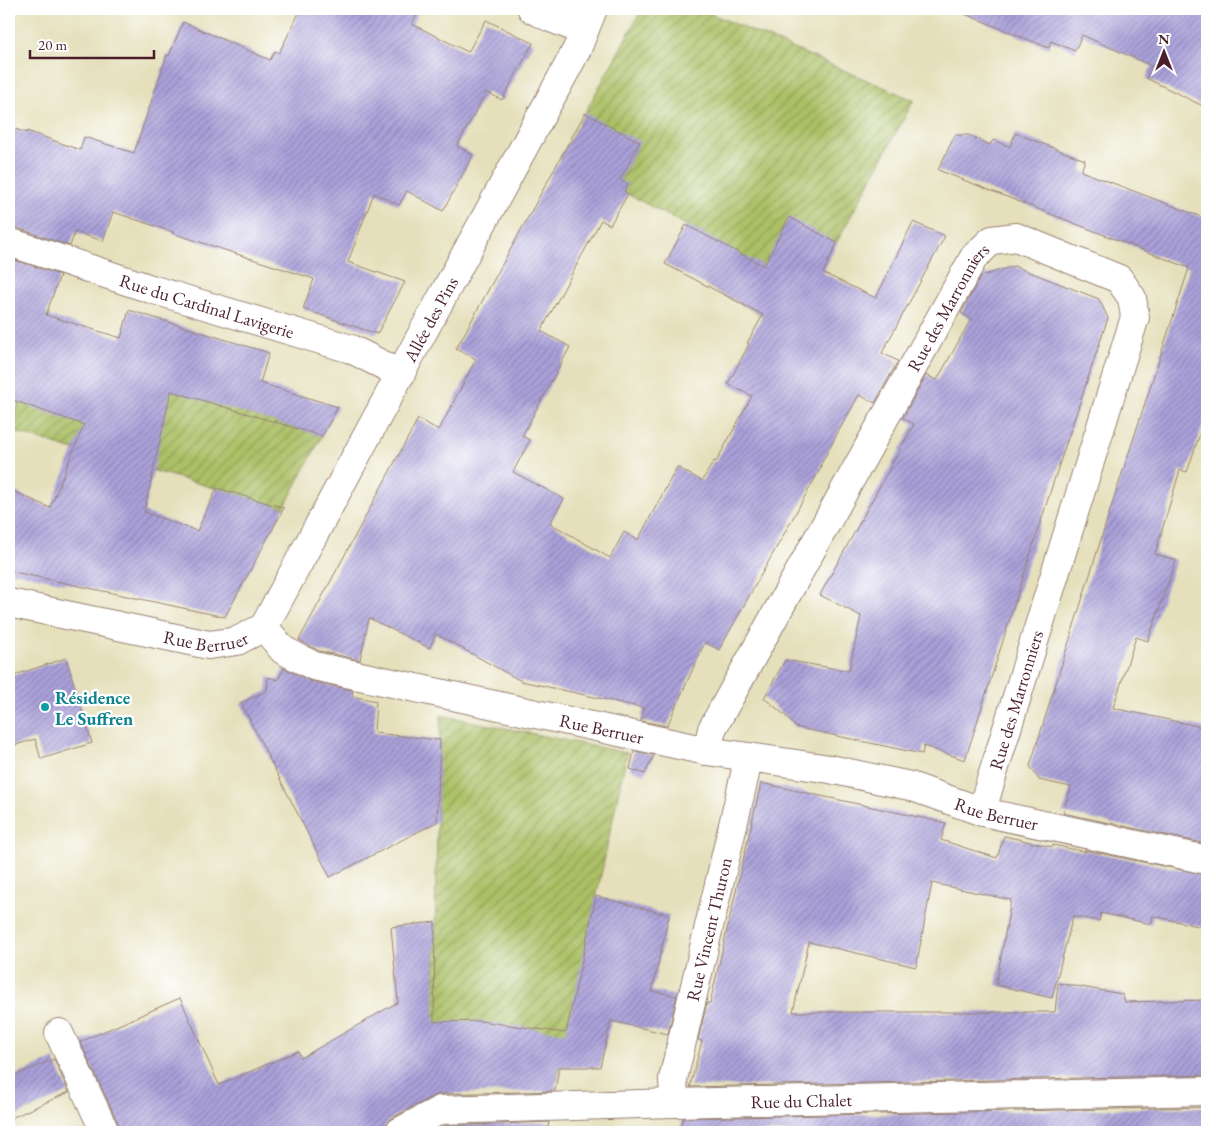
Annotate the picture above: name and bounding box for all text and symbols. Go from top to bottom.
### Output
scale bar [30,28,154,60]
north arrow [1138,28,1188,78]
text: N [1158,30,1170,48]
text: 20 m [38,35,67,54]
street label: Rue des Marronniers [901,238,994,375]
street label: Rue du Cardinal Lavigerie [117,268,297,343]
street label: Allée des Pins [397,272,463,367]
street label: Rue Berruer [162,624,252,657]
street label: Rue des Marronniers [984,627,1048,773]
place label: Résidence Le Suffren [55,686,133,730]
marker: Résidence Le Suffren [39,701,51,713]
street label: Rue Berruer [558,708,646,748]
street label: Rue Berruer [952,791,1040,835]
street label: Rue Vincent Thuron [680,855,737,1003]
street label: Rue du Chalet [750,1087,853,1113]

